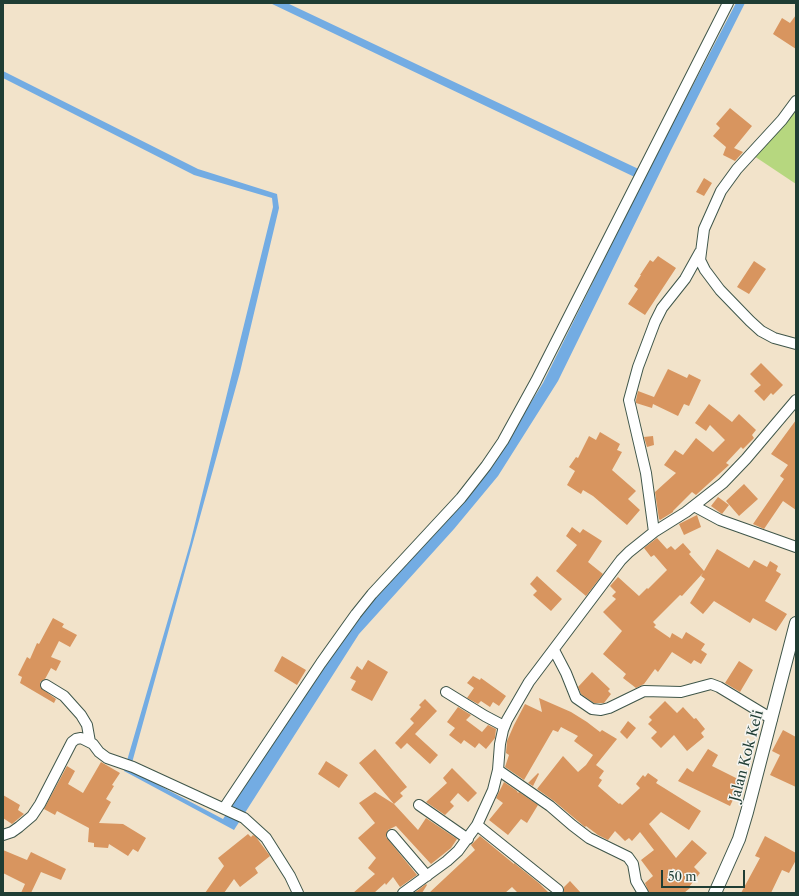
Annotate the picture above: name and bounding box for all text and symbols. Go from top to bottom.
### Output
street label: Jalan Kok Keli [727,709,767,803]
scale bar [663,862,747,888]
text: 50 m [668,869,697,884]

